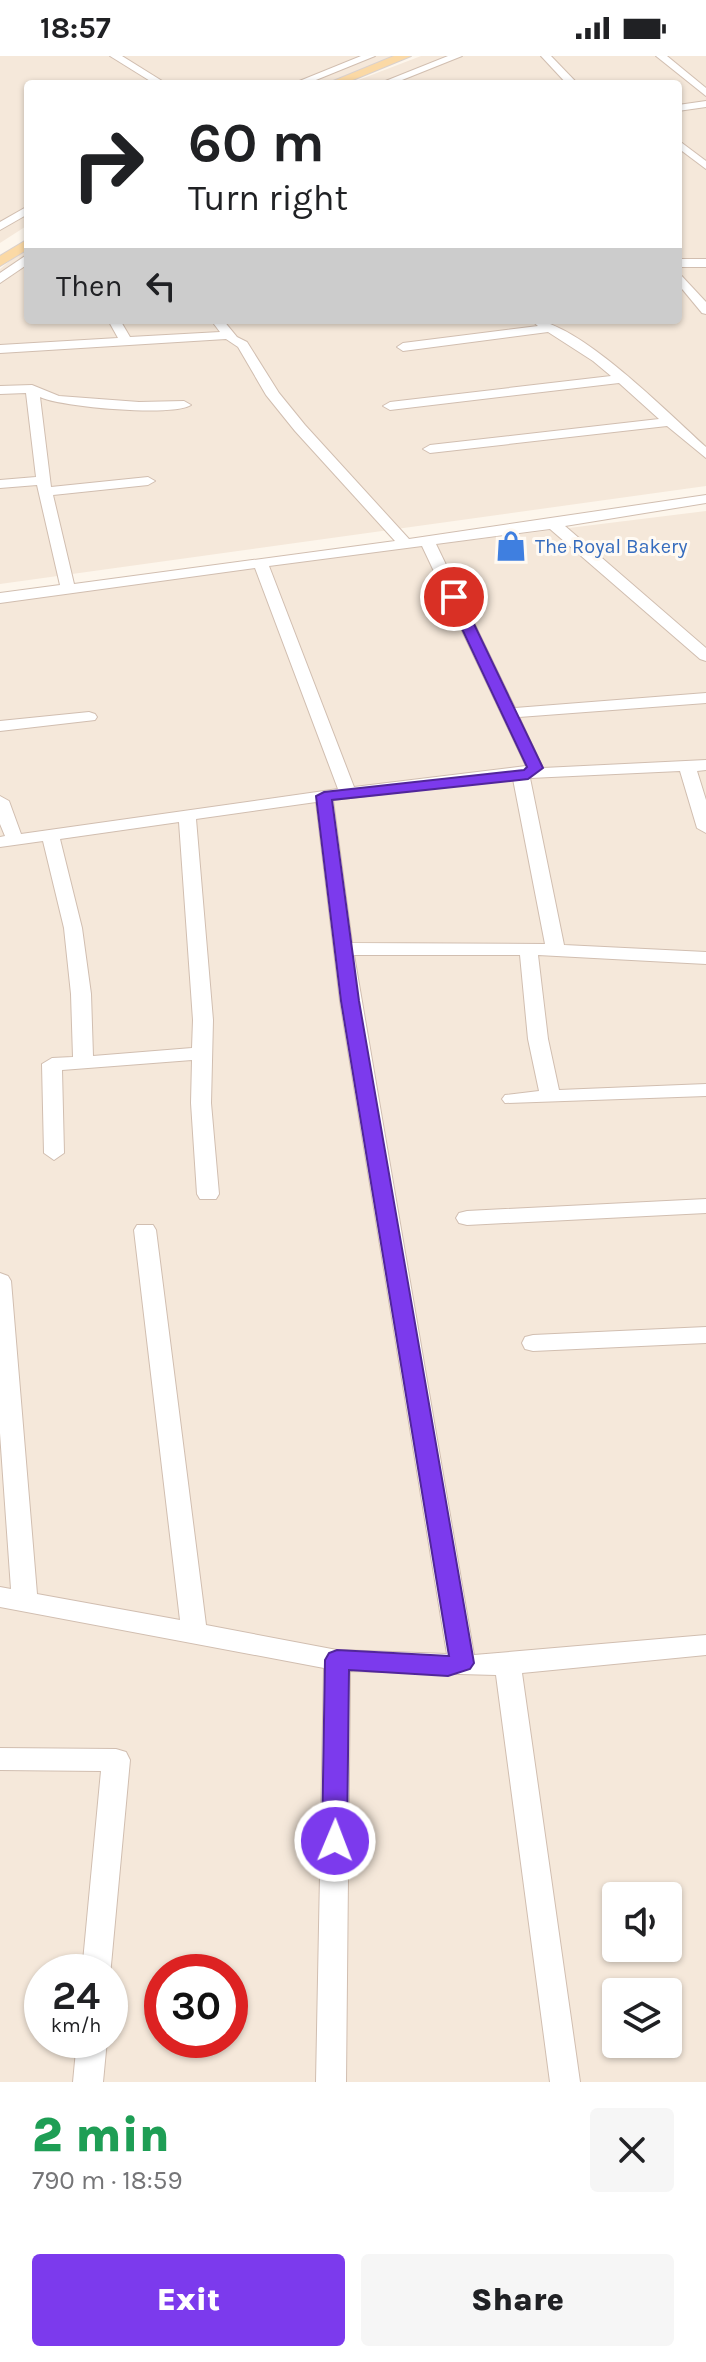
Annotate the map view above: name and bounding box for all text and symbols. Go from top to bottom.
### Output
text: 18:57 [40,10,111,46]
text: 60 m [188,110,325,175]
icon: right [56,112,160,216]
text: Turn right [188,177,348,219]
icon: left [139,264,183,308]
text: Then [56,268,123,304]
shop icon: The Royal Bakery [494,529,528,563]
place label: The Royal Bakery [535,535,687,558]
pin [420,563,488,631]
icon: arrive [432,575,476,619]
position arrow [293,1799,377,1883]
map controls [602,1882,682,2058]
button: sound [602,1882,682,1962]
speed limit sign: 30 [144,1954,248,2058]
text: 24 [52,1972,100,2019]
button: layers [602,1978,682,2058]
text: km/h [51,2014,101,2037]
text: 2 min [32,2107,170,2163]
button: close [590,2108,674,2192]
text: 790 m · 18:59 [32,2165,183,2196]
button: Exit [32,2254,345,2346]
button: Share [361,2254,674,2346]

